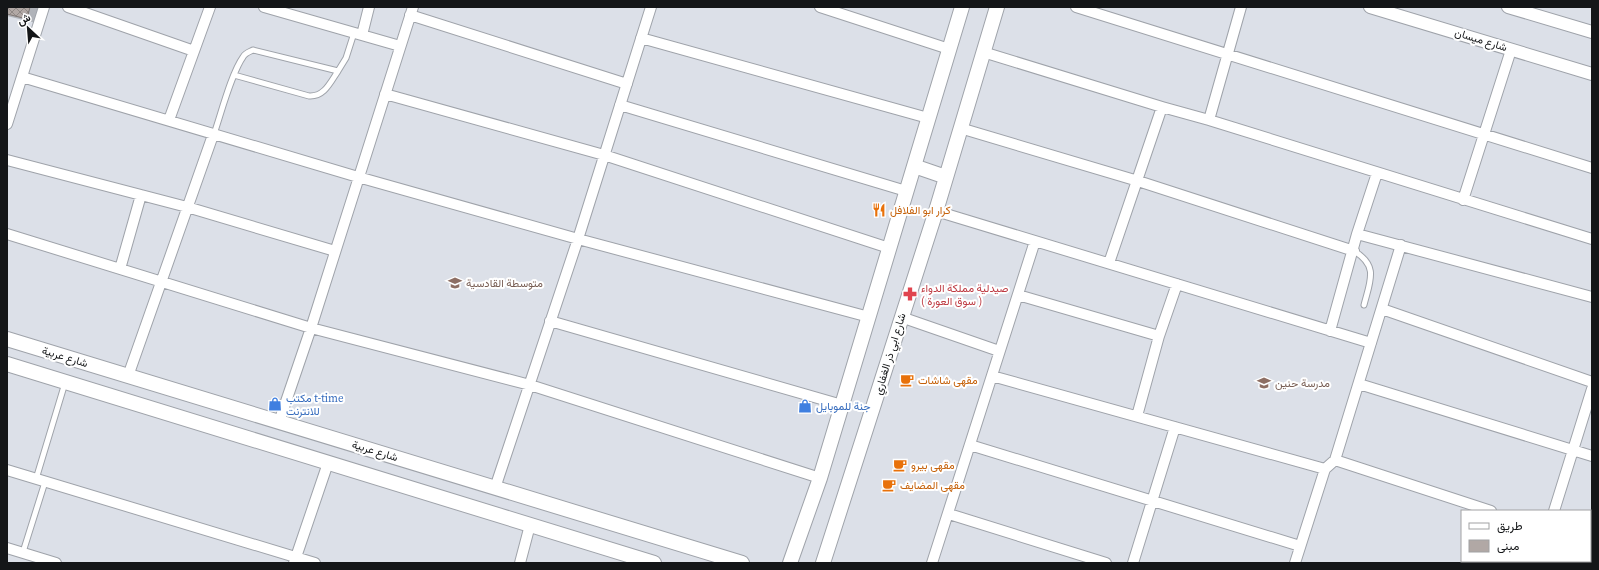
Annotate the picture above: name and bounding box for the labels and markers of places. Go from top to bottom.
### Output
restaurant icon: كرار ابو الفلافل [871,202,887,218]
place label: كرار ابو الفلافل [890,203,951,218]
school or university icon: متوسطة القادسية [447,275,463,291]
place label: متوسطة القادسية [466,276,543,291]
place label: صيدلية مملكة الدواء ( سوق العورة ) [921,281,1008,309]
pharmacy icon: صيدلية مملكة الدواء ( سوق العورة ) [902,286,918,302]
cafe icon: مقهى شاشات [899,372,915,388]
place label: مقهى شاشات [918,373,978,388]
school or university icon: مدرسة حنين [1256,375,1272,391]
place label: مدرسة حنين [1275,376,1330,391]
place label: مكتب t-time للانترنت [286,391,344,419]
shop icon: مكتب t-time للانترنت [267,396,283,412]
shop icon: جنة للموبايل [797,398,813,414]
place label: جنة للموبايل [816,399,871,414]
cafe icon: مقهى بيرو [892,457,908,473]
place label: مقهى بيرو [911,458,955,473]
cafe icon: مقهى المضايف [881,477,897,493]
place label: مقهى المضايف [900,478,965,493]

